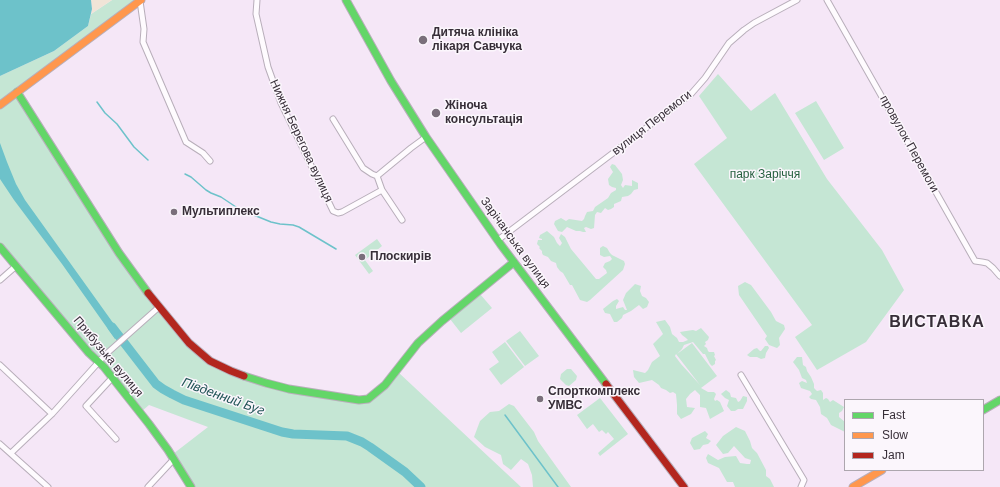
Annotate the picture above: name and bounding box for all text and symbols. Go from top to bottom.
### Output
place label: Дитяча клініка лікаря Савчука [432,26,522,54]
marker: Дитяча клініка лікаря Савчука [417,34,429,46]
street label: Нижня Берегова вулиця [266,77,336,205]
street label: вулиця Перемоги [609,87,695,159]
street label: провулок Перемоги [876,93,942,195]
place label: Жіноча консультація [445,99,523,127]
marker: Жіноча консультація [430,107,442,119]
park label: парк Заріччя [730,168,800,182]
street label: Зарічанська вулиця [477,194,553,292]
place label: Мультиплекс [182,205,260,219]
marker: Мультиплекс [169,207,179,217]
place label: Плоскирів [370,250,431,264]
marker: Плоскирів [357,252,367,262]
district label: ВИСТАВКА [889,313,985,333]
street label: Прибузька вулиця [70,314,146,400]
water label: Південний Буг [180,375,266,419]
place label: Спорткомплекс УМВС [548,385,640,413]
marker: Спорткомплекс УМВС [535,394,545,404]
legend [844,399,984,471]
text: Fast [882,408,905,422]
text: Slow [882,428,908,442]
text: Jam [882,448,905,462]

